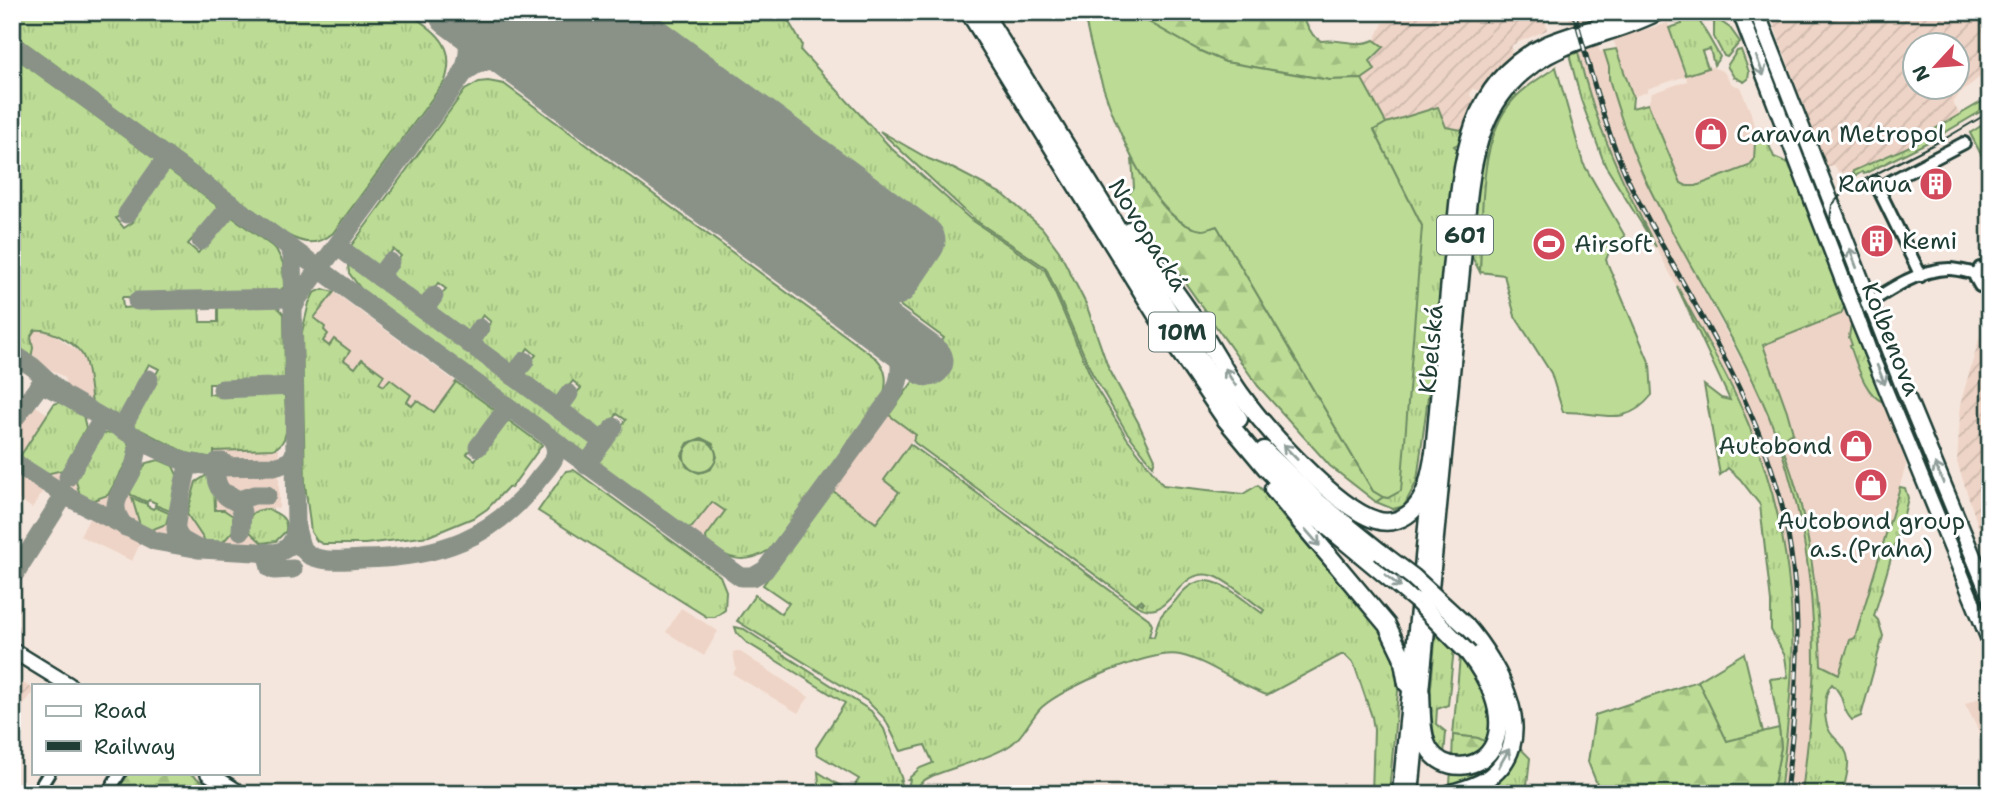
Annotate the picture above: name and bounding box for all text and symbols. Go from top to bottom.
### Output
north arrow [1900,32,1970,102]
one-way arrow [1755,54,1767,76]
text: N [1907,61,1936,85]
shop icon: Caravan Metropol [1692,115,1730,153]
place label: Caravan Metropol [1736,118,1946,150]
building icon: Ranua [1917,165,1955,203]
place label: Ranua [1838,168,1912,200]
street label: Novopacká [1101,172,1195,298]
road number: 601 [1437,216,1493,254]
building icon: Kemi [1858,222,1896,260]
sports icon: Airsoft [1530,225,1568,263]
place label: Kemi [1902,225,1957,257]
place label: Airsoft [1574,228,1653,260]
one-way arrow [1845,247,1858,269]
street label: Kolbenova [1854,277,1928,401]
street label: Kbelská [1411,303,1451,395]
road number: 10M [1149,312,1215,352]
one-way arrow [1875,363,1888,385]
one-way arrow [1222,368,1237,387]
shop icon: Autobond [1837,427,1875,465]
place label: Autobond [1718,430,1832,462]
one-way arrow [1282,444,1299,461]
one-way arrow [1932,463,1945,484]
shop icon: Autobond group a.s.(Praha) [1852,466,1890,504]
place label: Autobond group a.s.(Praha) [1777,505,1965,565]
one-way arrow [1305,528,1321,546]
one-way arrow [1383,573,1401,589]
legend [32,684,259,774]
text: Road [94,697,147,725]
text: Railway [94,733,176,761]
one-way arrow [1497,749,1511,769]

